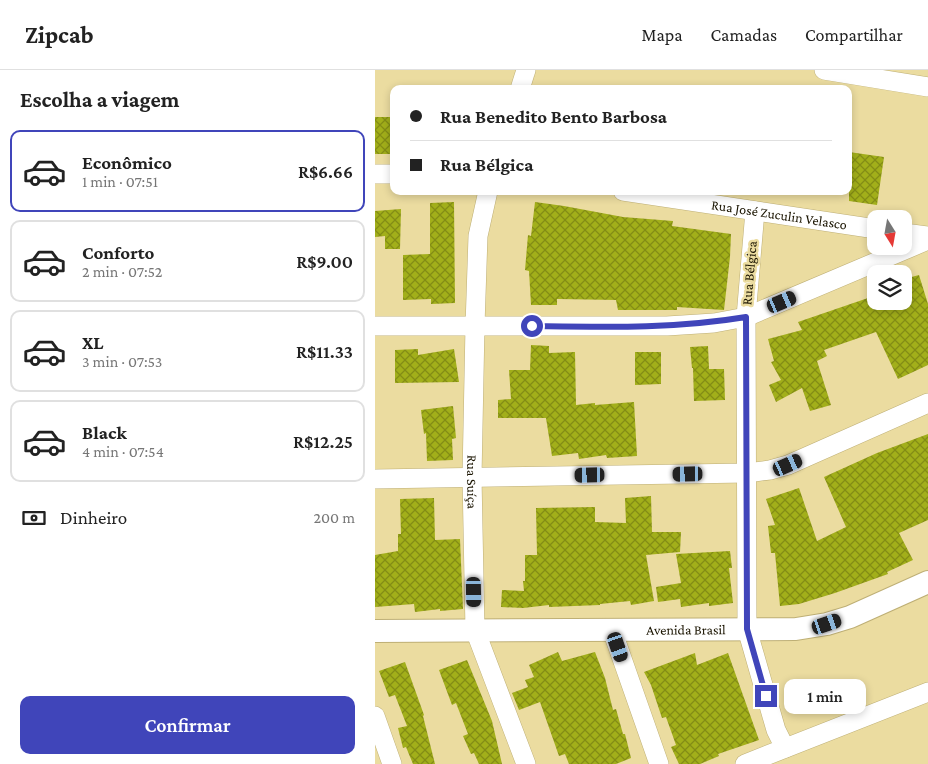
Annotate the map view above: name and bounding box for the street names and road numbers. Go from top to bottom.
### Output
street label: Rua José Zuculin Velasco [710,196,848,233]
street label: Rua Bélgica [738,240,760,306]
street label: Rua Suíça [464,455,481,510]
street label: Avenida Brasil [646,621,726,638]

